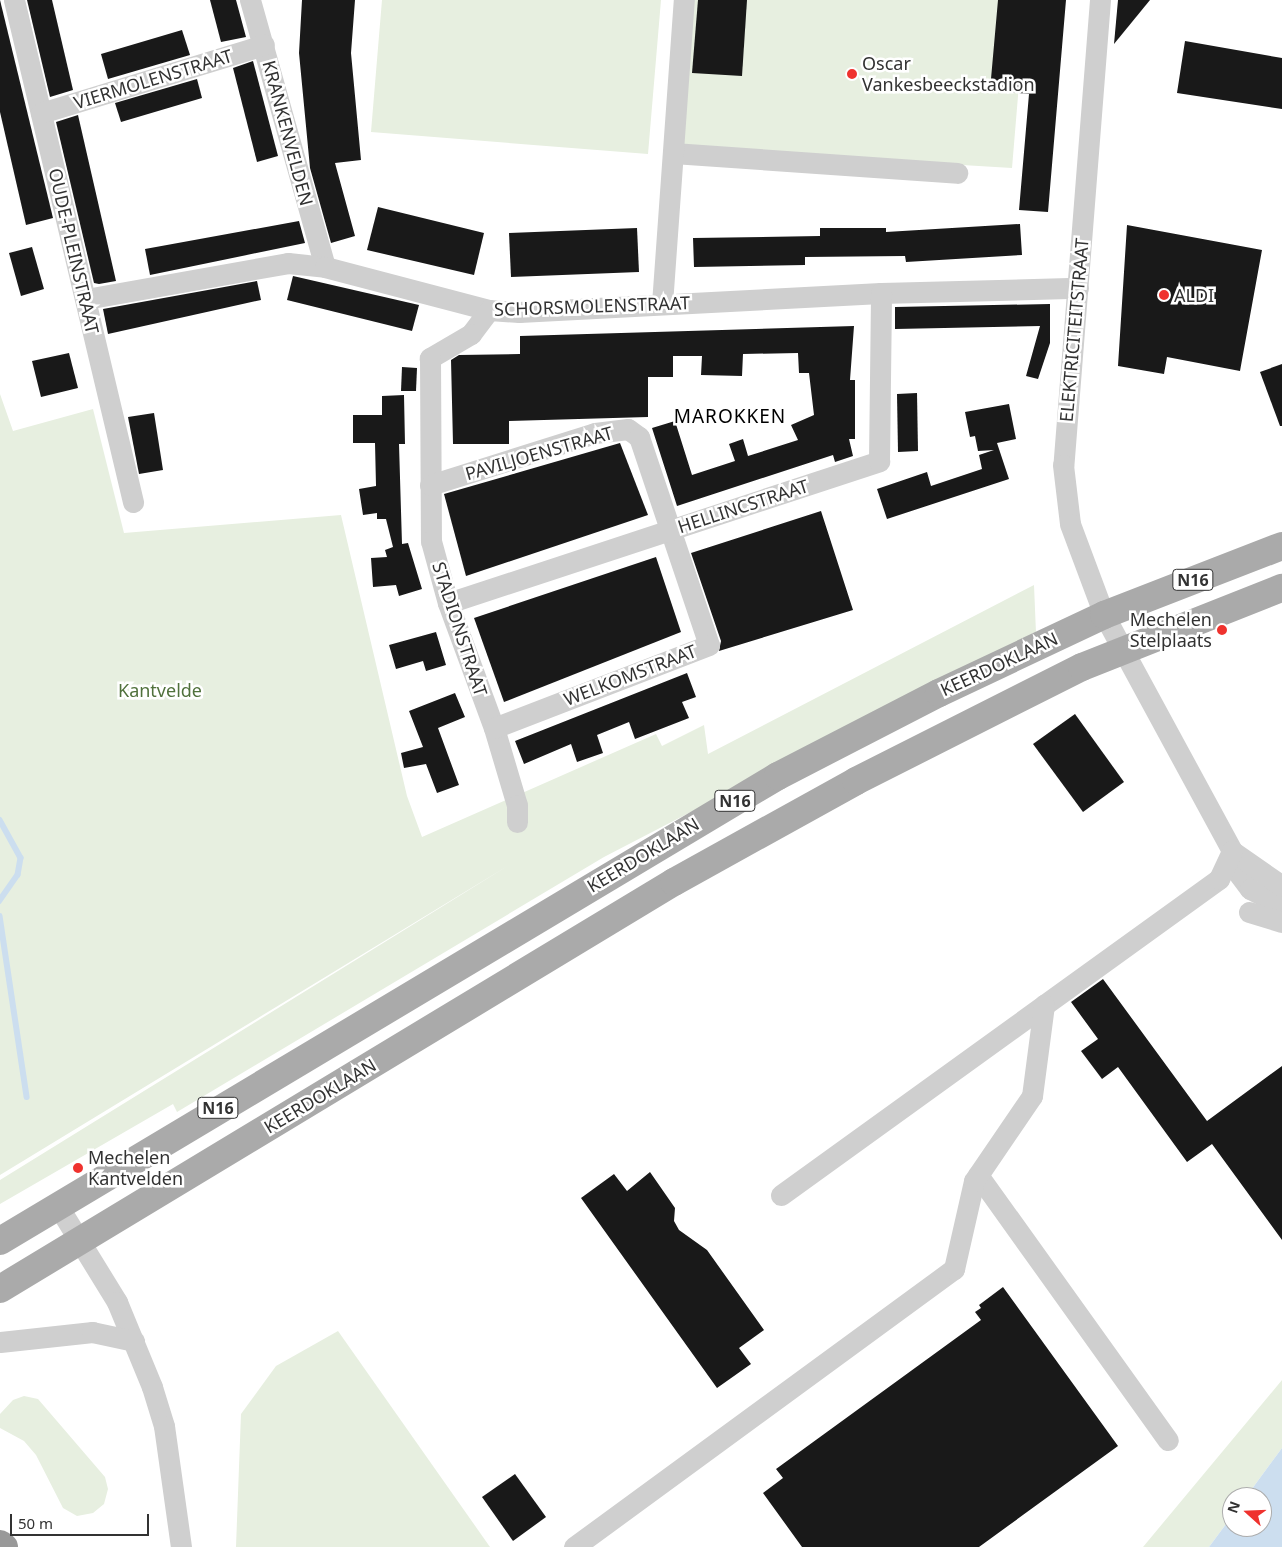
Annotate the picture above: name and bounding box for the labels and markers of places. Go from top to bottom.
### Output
place label: Oscar Vankesbeeckstadion [862,53,1035,96]
marker: Oscar Vankesbeeckstadion [846,68,858,80]
place label: ALDI [1174,284,1214,306]
marker: ALDI [1158,289,1170,301]
place label: Mechelen Stelplaats [1130,609,1212,652]
marker: Mechelen Stelplaats [1216,624,1228,636]
place label: Mechelen Kantvelden [88,1147,183,1190]
marker: Mechelen Kantvelden [72,1162,84,1174]

